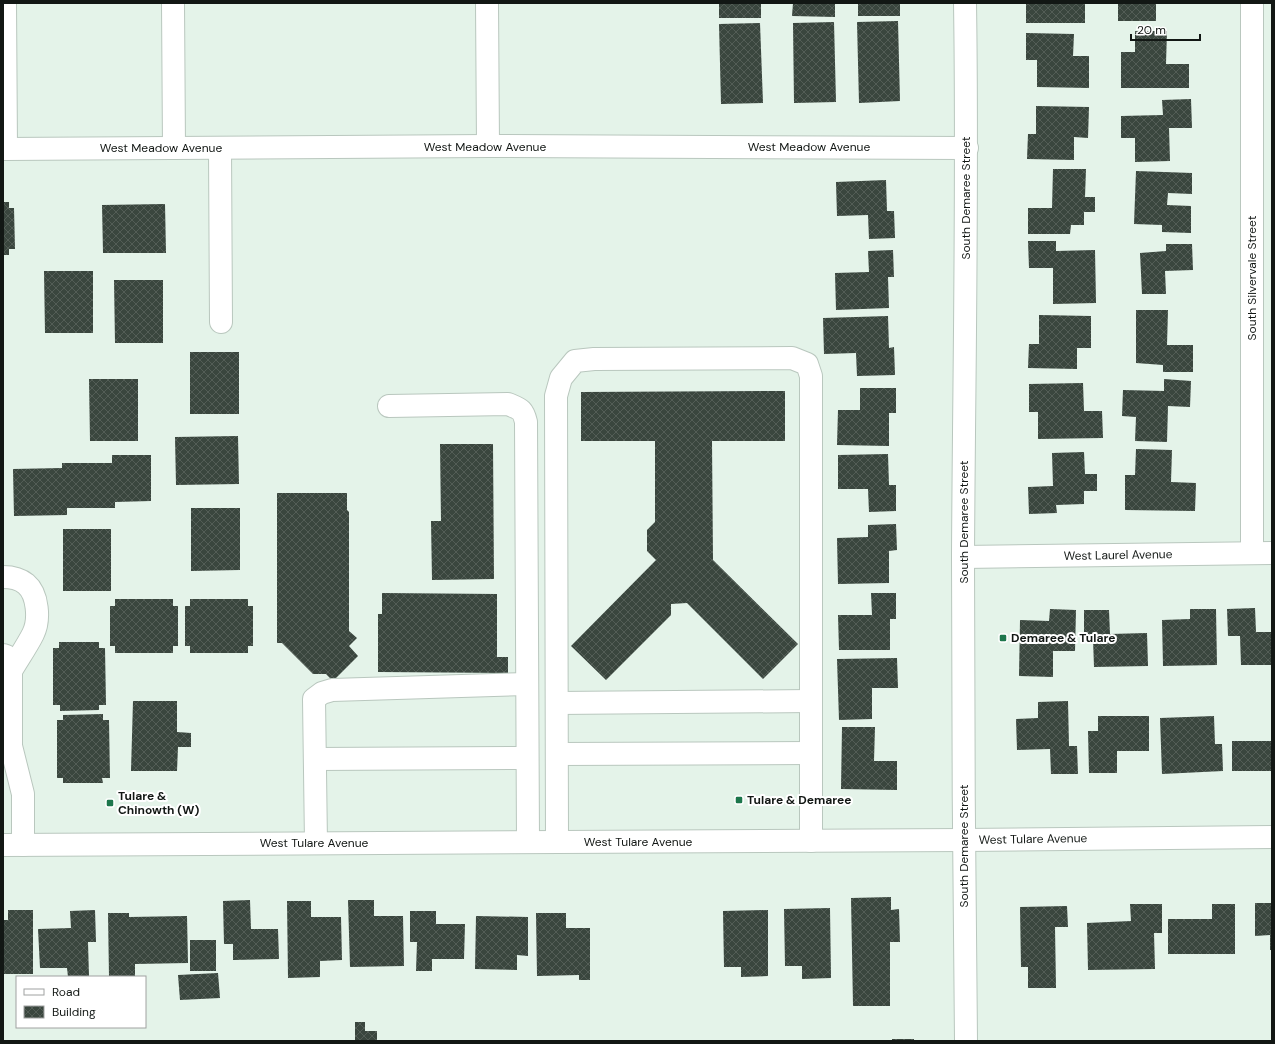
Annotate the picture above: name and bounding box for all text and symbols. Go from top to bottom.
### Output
scale bar [1131,16,1200,42]
text: 20 m [1137,22,1166,38]
street label: South Demaree Street [958,136,974,260]
street label: West Meadow Avenue [424,139,546,155]
street label: West Meadow Avenue [748,139,870,155]
street label: West Meadow Avenue [100,140,222,156]
street label: South Silvervale Street [1244,215,1260,340]
street label: South Demaree Street [956,460,972,584]
street label: West Laurel Avenue [1063,546,1173,564]
place label: Demaree & Tulare [1011,630,1116,646]
marker: Demaree & Tulare [998,633,1008,643]
street label: South Demaree Street [956,784,972,908]
place label: Tulare & Chinowth (W) [118,788,199,818]
place label: Tulare & Demaree [747,792,852,808]
marker: Tulare & Demaree [734,795,744,805]
marker: Tulare & Chinowth (W) [105,798,115,808]
street label: West Tulare Avenue [979,830,1088,848]
street label: West Tulare Avenue [584,834,693,850]
street label: West Tulare Avenue [260,835,369,851]
legend [16,976,146,1028]
text: Road [52,984,80,1000]
text: Building [52,1004,96,1020]

